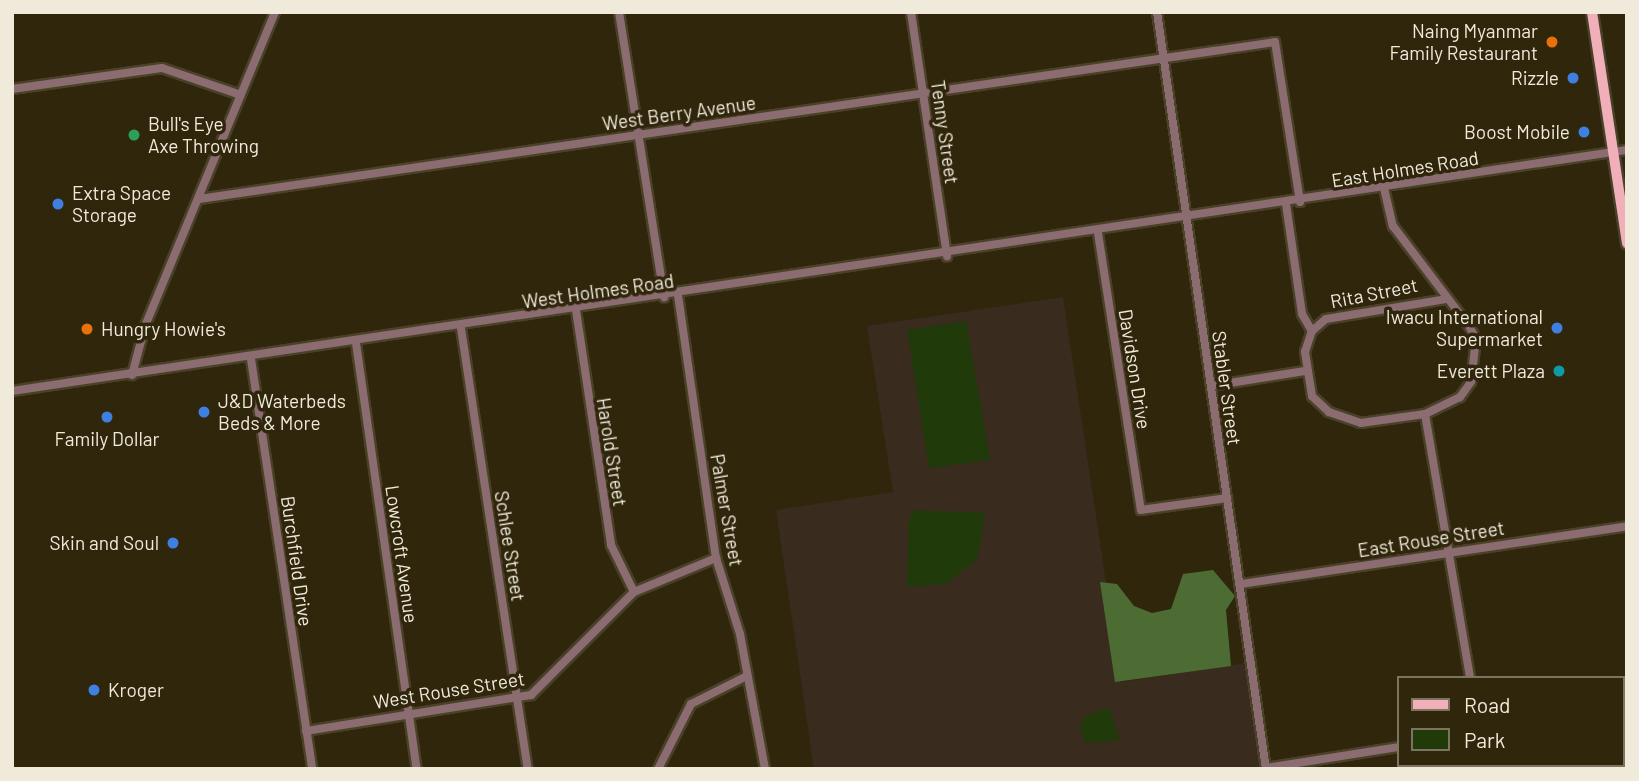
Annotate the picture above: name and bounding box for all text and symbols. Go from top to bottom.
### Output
place label: Naing Myanmar Family Restaurant [1389,20,1538,64]
marker: Naing Myanmar Family Restaurant [1544,34,1560,50]
place label: Rizzle [1511,67,1559,89]
marker: Rizzle [1565,70,1581,86]
street label: Tenny Street [926,79,964,185]
street label: West Berry Avenue [601,91,757,135]
place label: Bull's Eye Axe Throwing [148,113,259,157]
place label: Boost Mobile [1464,121,1570,143]
marker: Boost Mobile [1576,124,1592,140]
marker: Bull's Eye Axe Throwing [126,127,142,143]
street label: East Holmes Road [1330,146,1480,192]
place label: Extra Space Storage [72,182,171,226]
marker: Extra Space Storage [50,196,66,212]
street label: West Holmes Road [521,269,675,313]
street label: Rita Street [1328,273,1420,313]
place label: Iwacu International Supermarket [1386,306,1543,350]
street label: Davidson Drive [1114,307,1156,431]
place label: Hungry Howie's [101,318,226,340]
marker: Iwacu International Supermarket [1549,320,1565,336]
marker: Hungry Howie's [79,321,95,337]
street label: Stabler Street [1208,329,1246,447]
place label: Everett Plaza [1437,360,1545,382]
marker: Everett Plaza [1551,363,1567,379]
place label: J&D Waterbeds Beds & More [218,390,346,434]
street label: Harold Street [592,396,632,508]
marker: J&D Waterbeds Beds & More [196,404,212,420]
marker: Family Dollar [99,409,115,425]
place label: Family Dollar [55,428,159,450]
street label: Palmer Street [706,452,748,568]
street label: Lowcroft Avenue [381,484,423,624]
street label: Schlee Street [490,489,530,603]
street label: Burchfield Drive [277,494,317,628]
street label: East Rouse Street [1356,516,1506,562]
place label: Skin and Soul [50,532,159,554]
marker: Skin and Soul [165,535,181,551]
street label: West Rouse Street [372,667,526,713]
legend [1398,676,1625,767]
place label: Kroger [108,679,164,701]
marker: Kroger [86,682,102,698]
text: Road [1464,692,1510,717]
text: Park [1464,727,1505,752]

